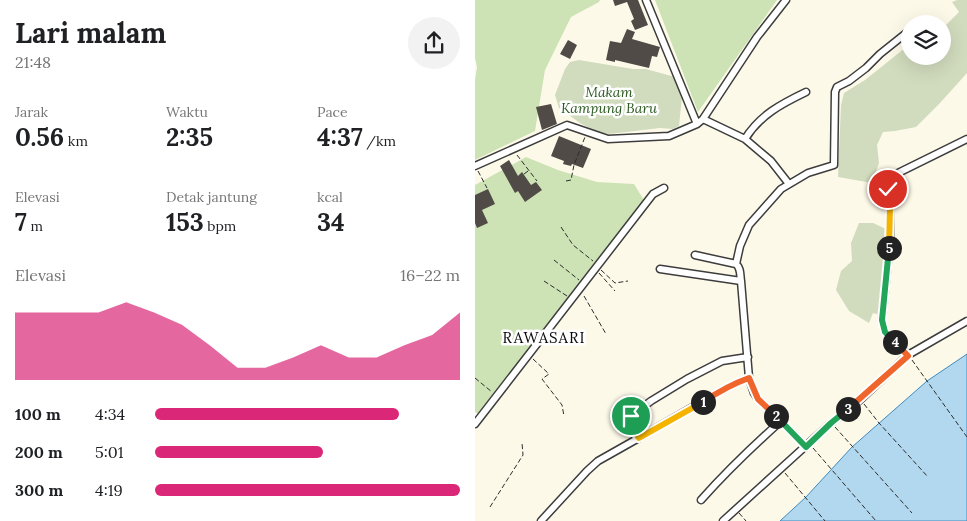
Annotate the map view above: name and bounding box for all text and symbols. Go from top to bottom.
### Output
text: Lari malam [15,15,166,51]
map controls [901,15,951,65]
button: layers [901,15,951,65]
button: share [408,17,460,69]
text: 21:48 [15,52,51,72]
park label: Makam Kampung Baru [561,83,658,117]
text: Jarak [15,103,48,121]
text: Waktu [166,103,208,121]
text: Pace [317,103,348,121]
text: 0.56 [15,121,64,153]
text: 2:35 [166,121,213,153]
text: 4:37 [317,121,363,153]
text: km [64,132,88,150]
text: /km [363,132,396,150]
pin [867,168,909,210]
icon: check [874,175,902,203]
text: Elevasi [15,188,60,206]
text: Detak jantung [166,188,257,206]
text: kcal [317,188,343,206]
text: 7 [15,206,27,238]
text: 153 [166,206,204,238]
text: 34 [317,206,345,238]
text: m [27,217,43,235]
text: bpm [204,217,236,235]
pin: 5 [877,236,901,260]
text: 5 [886,239,893,257]
text: Elevasi [15,265,66,285]
text: 16–22 m [400,265,460,285]
district label: RAWASARI [503,328,585,347]
pin: 4 [883,330,907,354]
text: 4 [892,333,899,351]
pin: 1 [691,390,715,414]
text: 1 [701,393,706,411]
pin [610,395,652,437]
pin: 3 [835,396,861,422]
text: 3 [845,400,852,418]
icon: arrive [617,402,645,430]
text: 100 m [15,404,61,424]
text: 4:34 [95,404,125,424]
pin: 2 [763,404,789,428]
text: 2 [773,407,780,425]
text: 200 m [15,442,63,462]
text: 5:01 [95,442,123,462]
text: 300 m [15,480,63,500]
text: 4:19 [95,480,123,500]

